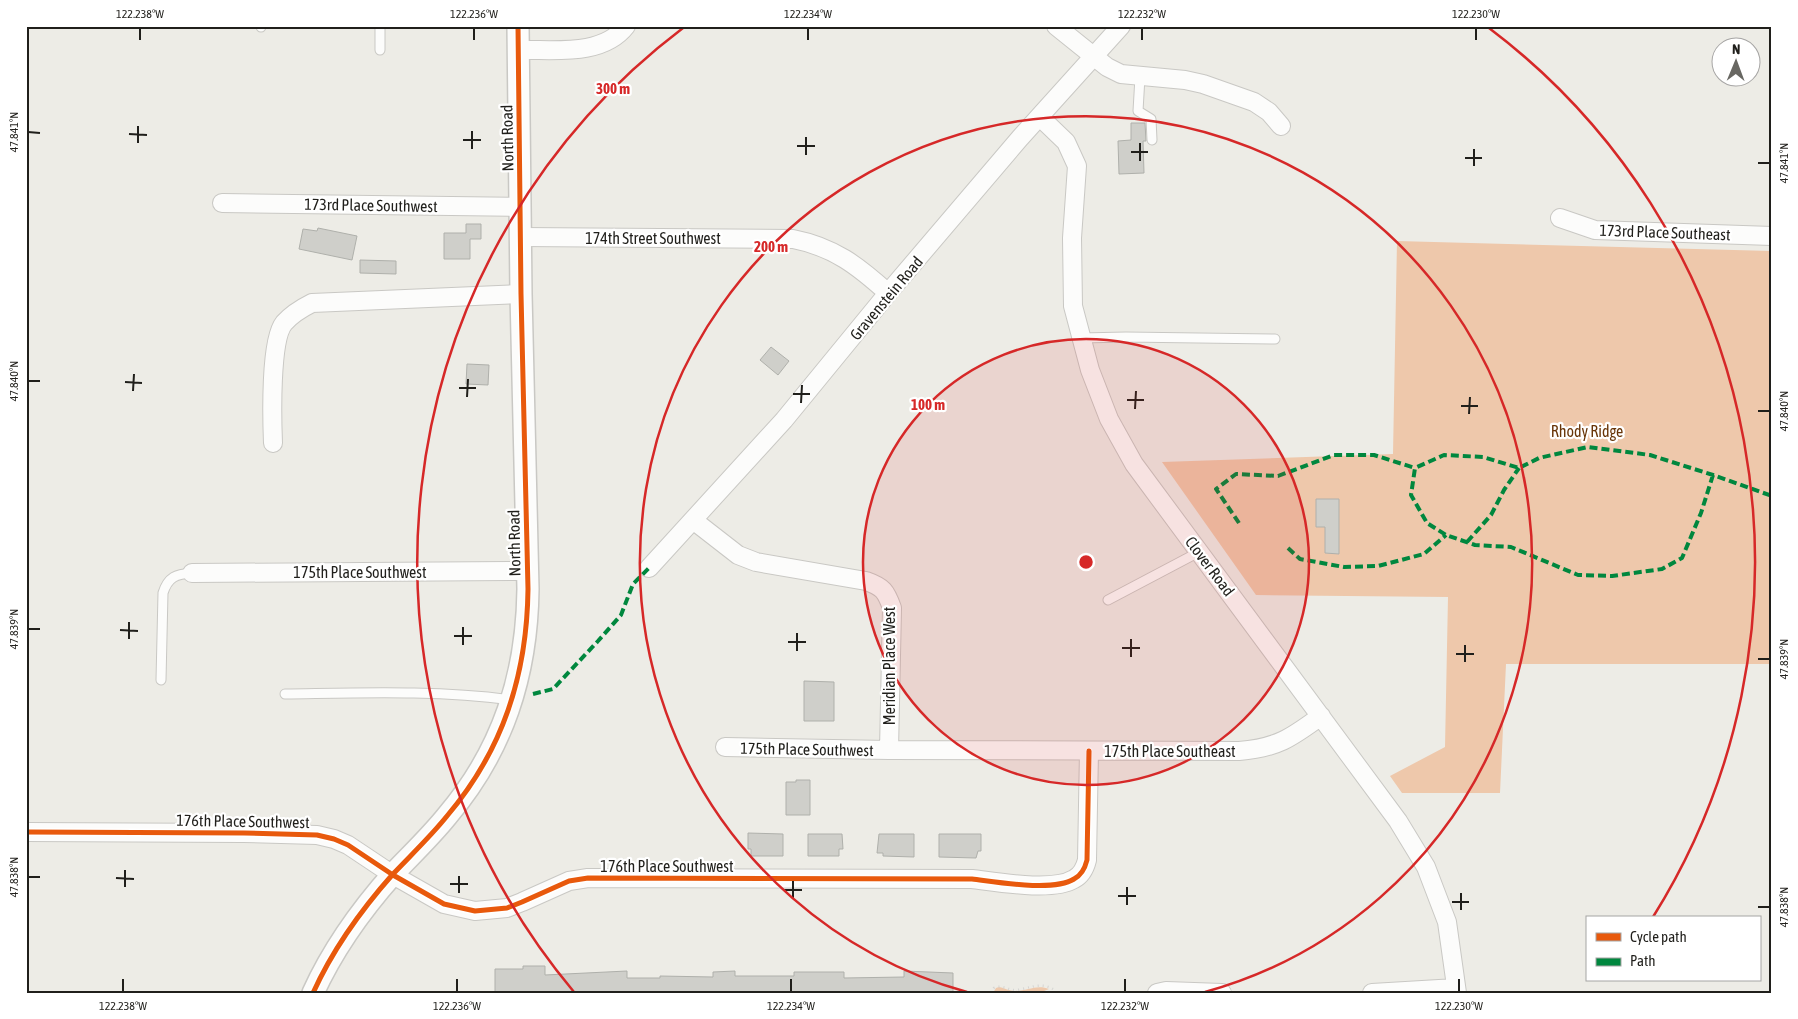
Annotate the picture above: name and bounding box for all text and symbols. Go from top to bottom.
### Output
text: 122.238°W [116,7,164,21]
text: 122.236°W [450,7,498,21]
text: 122.234°W [784,7,832,21]
text: 122.232°W [1118,7,1166,21]
text: 122.230°W [1452,7,1500,21]
north arrow [1710,38,1760,88]
text: N [1732,41,1740,57]
text: 300 m [596,80,630,97]
street label: North Road [497,105,517,171]
text: 47.841°N [7,112,21,152]
text: 47.841°N [1777,143,1791,183]
street label: 173rd Place Southwest [304,195,438,215]
street label: 173rd Place Southeast [1599,221,1731,243]
street label: 174th Street Southwest [585,229,721,247]
text: 200 m [754,238,788,255]
street label: Gravenstein Road [846,253,926,343]
text: 47.840°N [7,361,21,401]
text: 47.840°N [1777,391,1791,431]
text: 100 m [911,396,945,413]
park label: Rhody Ridge [1551,422,1623,441]
street label: North Road [504,510,524,576]
street label: Clover Road [1182,533,1238,599]
centre of rings [1077,553,1095,571]
street label: 175th Place Southwest [293,563,427,581]
street label: Meridian Place West [880,606,898,725]
text: 47.839°N [7,609,21,649]
text: 47.839°N [1777,639,1791,679]
street label: 175th Place Southwest [740,739,874,759]
street label: 175th Place Southeast [1104,742,1236,760]
street label: 176th Place Southwest [176,811,310,831]
text: 47.838°N [7,857,21,897]
street label: 176th Place Southwest [600,857,734,875]
text: 47.838°N [1777,887,1791,927]
legend [1586,916,1760,982]
text: Cycle path [1630,928,1687,945]
text: Path [1630,952,1656,969]
text: 122.238°W [99,999,147,1013]
text: 122.236°W [433,999,481,1013]
text: 122.234°W [767,999,815,1013]
text: 122.232°W [1101,999,1149,1013]
text: 122.230°W [1435,999,1483,1013]

